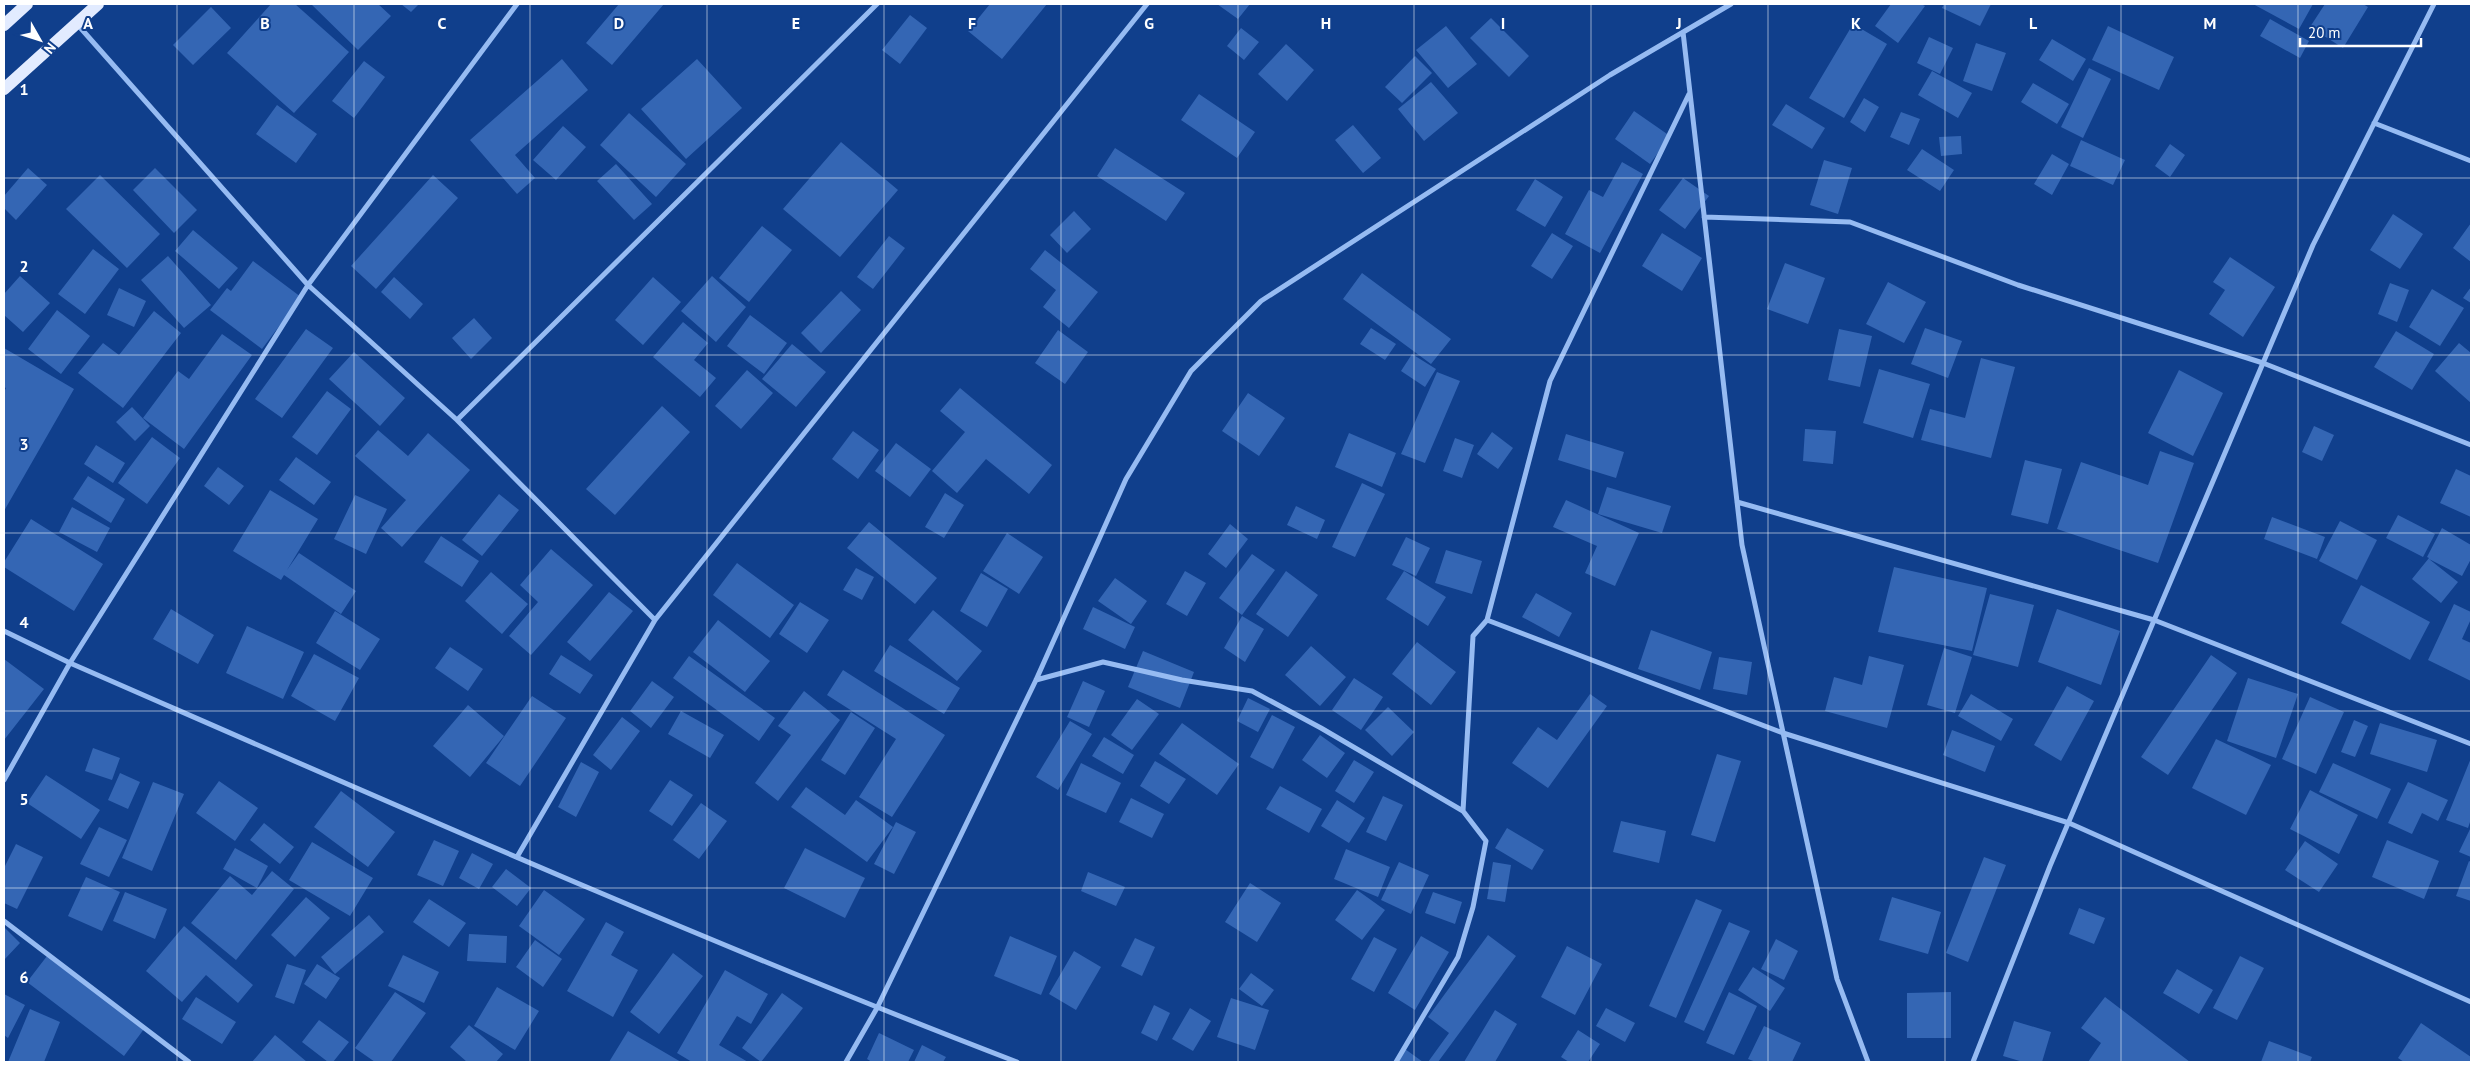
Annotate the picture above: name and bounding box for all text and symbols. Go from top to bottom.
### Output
text: A [83,13,93,33]
text: B [260,13,270,33]
text: C [438,13,447,33]
text: D [614,13,624,33]
text: E [792,13,800,33]
text: F [968,13,976,33]
text: G [1144,13,1154,33]
text: H [1321,13,1331,33]
text: I [1501,13,1505,33]
text: J [1675,13,1682,33]
text: K [1851,13,1861,33]
text: L [2029,13,2038,33]
text: M [2204,13,2216,33]
north arrow [15,15,65,65]
scale bar [2300,15,2421,47]
text: 20 m [2308,23,2341,42]
text: N [40,39,60,57]
text: 1 [19,79,29,99]
text: 2 [19,256,29,276]
text: 3 [19,434,29,454]
text: 4 [19,612,29,632]
text: 5 [19,789,29,809]
text: 6 [19,967,29,987]

